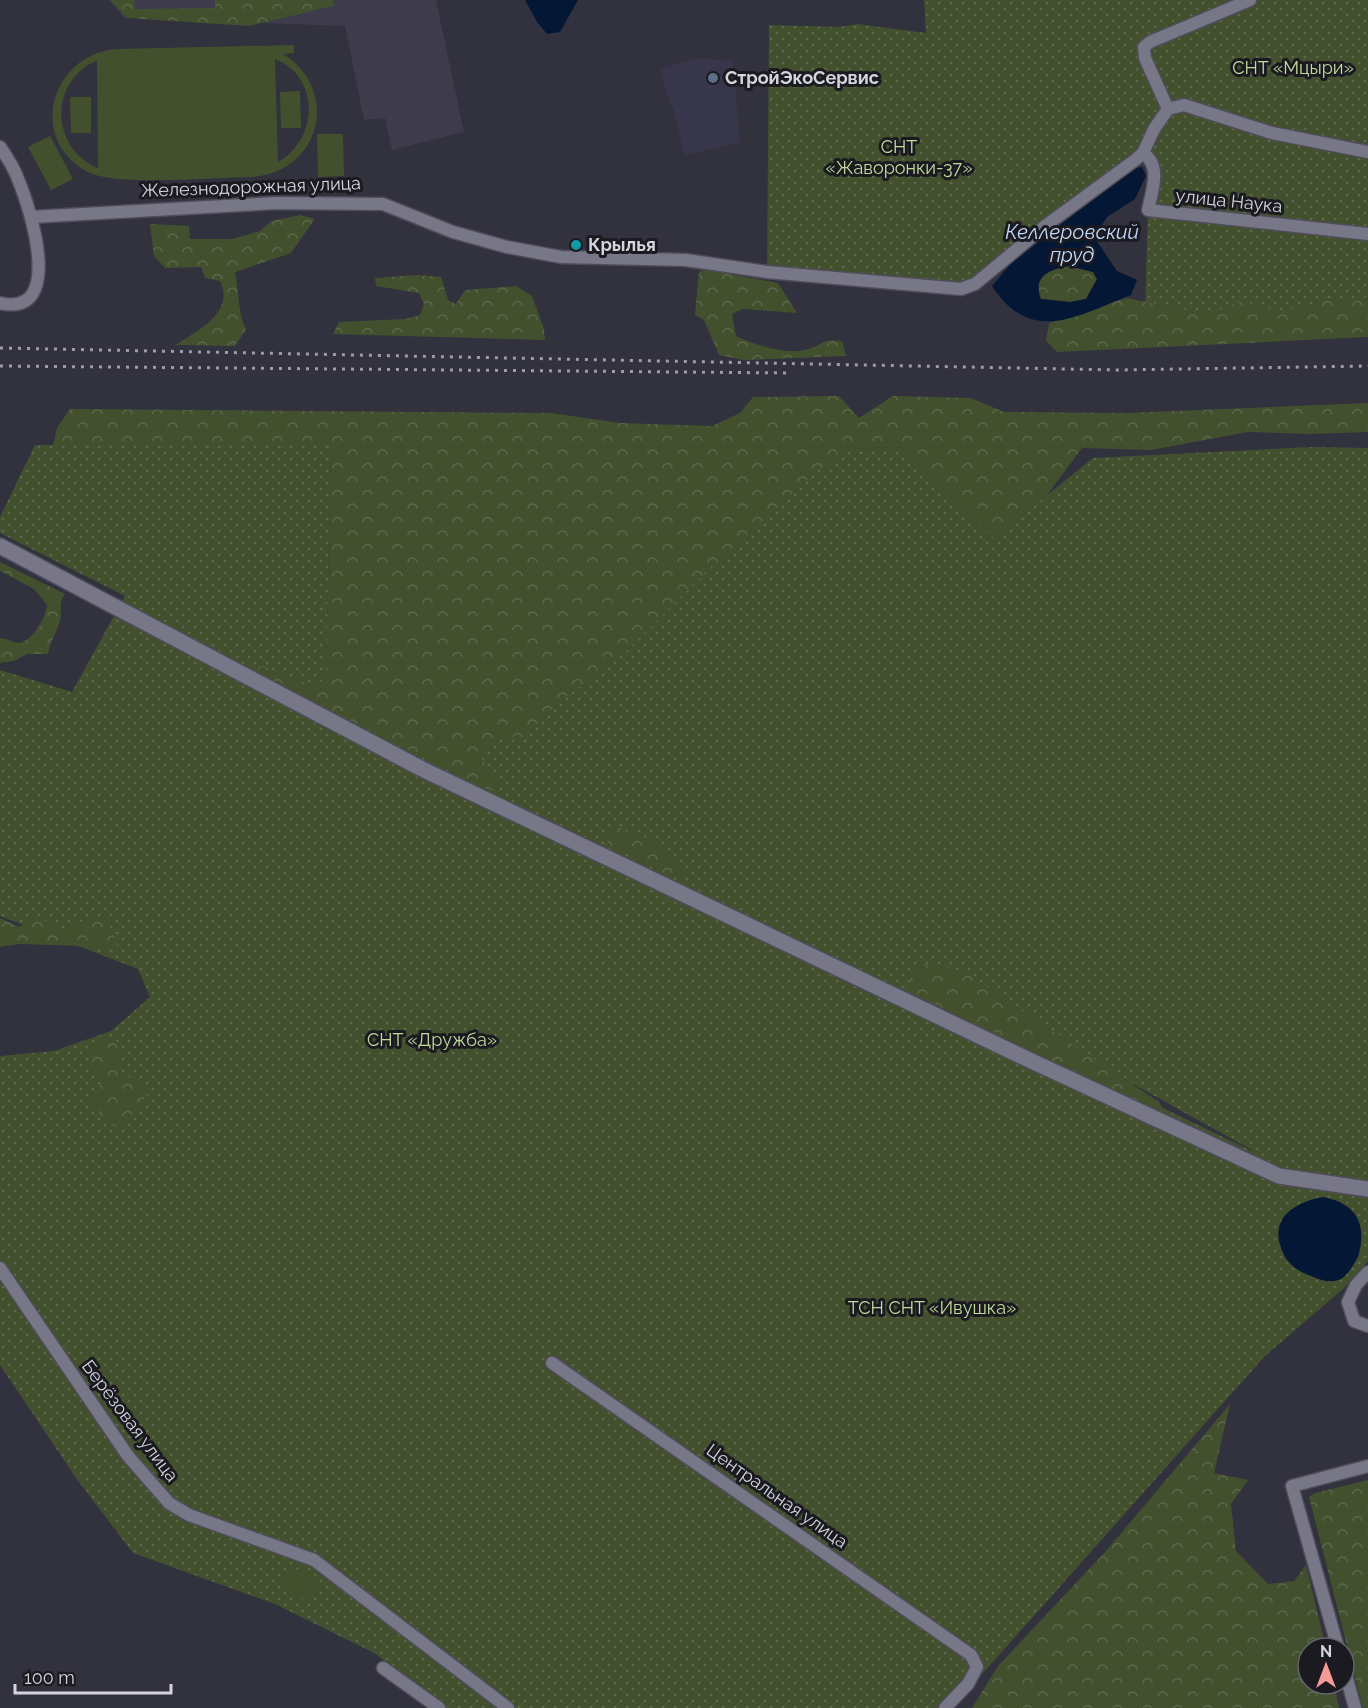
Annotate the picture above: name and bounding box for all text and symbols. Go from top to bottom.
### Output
park label: СНТ «Мцыри» [1232,57,1354,78]
place label: СтройЭкоСервис [725,67,879,88]
marker: СтройЭкоСервис [706,71,720,85]
park label: СНТ «Жаворонки-37» [826,136,972,178]
street label: Железнодорожная улица [141,172,361,201]
street label: улица Наука [1175,184,1283,217]
water label: Келлеровский пруд [1005,220,1139,267]
place label: Крылья [588,234,656,255]
marker: Крылья [569,238,583,252]
park label: СНТ «Дружба» [367,1029,497,1050]
park label: ТСН СНТ «Ивушка» [848,1297,1016,1318]
street label: Берёзовая улица [78,1356,183,1486]
street label: Центральная улица [703,1439,852,1552]
north arrow [1296,1636,1356,1696]
text: N [1320,1642,1332,1661]
scale bar [15,1657,171,1695]
text: 100 m [24,1667,75,1688]

